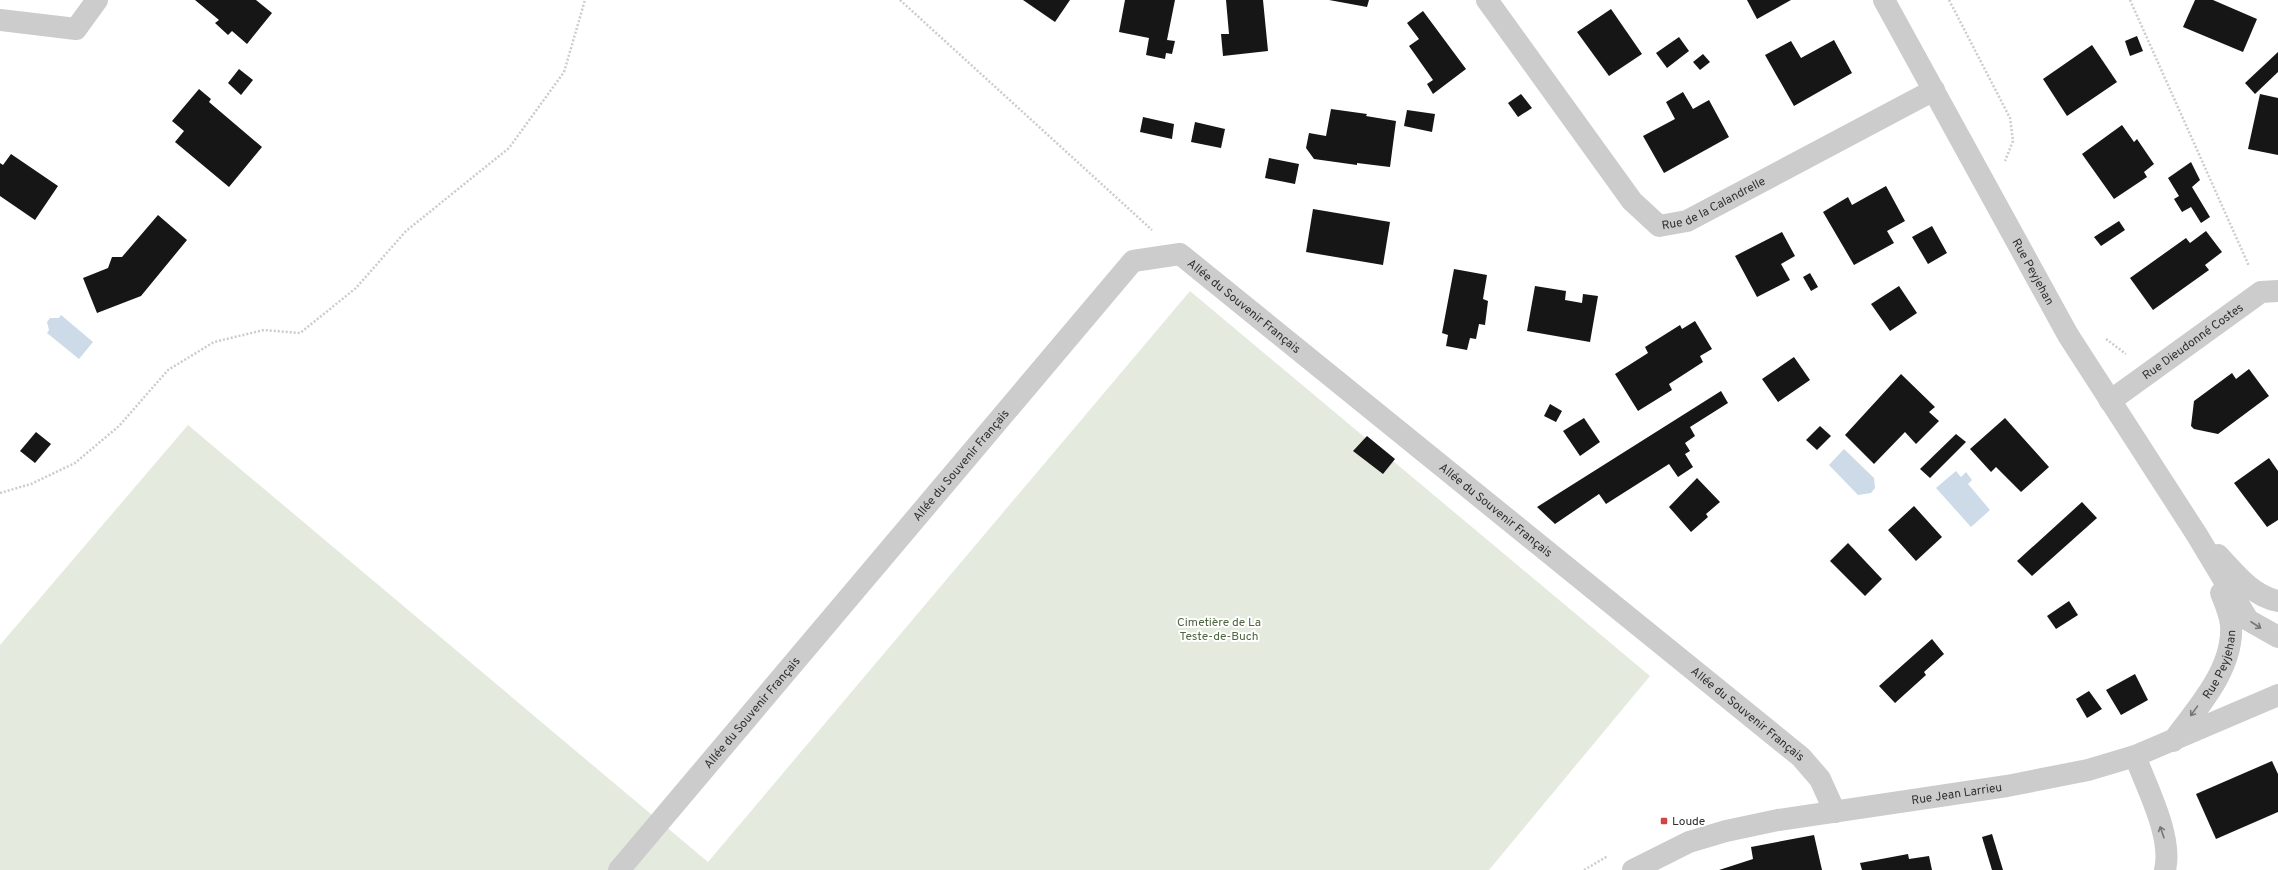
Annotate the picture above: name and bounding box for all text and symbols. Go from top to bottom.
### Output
street label: Rue de la Calandrelle [1661,174,1769,234]
street label: Rue Peyjehan [2008,236,2057,308]
street label: Allée du Souvenir Français [1183,256,1304,358]
street label: Rue Dieudonné Costes [2140,300,2247,384]
street label: Allée du Souvenir Français [910,406,1013,525]
street label: Allée du Souvenir Français [1435,460,1555,562]
park label: Cimetière de La Teste-de-Buch [1177,615,1261,645]
one-way arrow [2250,621,2261,629]
street label: Rue Peyjehan [2200,629,2240,703]
street label: Allée du Souvenir Français [701,654,804,773]
street label: Allée du Souvenir Français [1687,664,1807,765]
one-way arrow [2190,706,2198,717]
street label: Rue Jean Larrieu [1910,780,2003,809]
place label: Loude [1672,814,1705,830]
marker: Loude [1659,816,1669,826]
one-way arrow [2158,826,2166,838]

